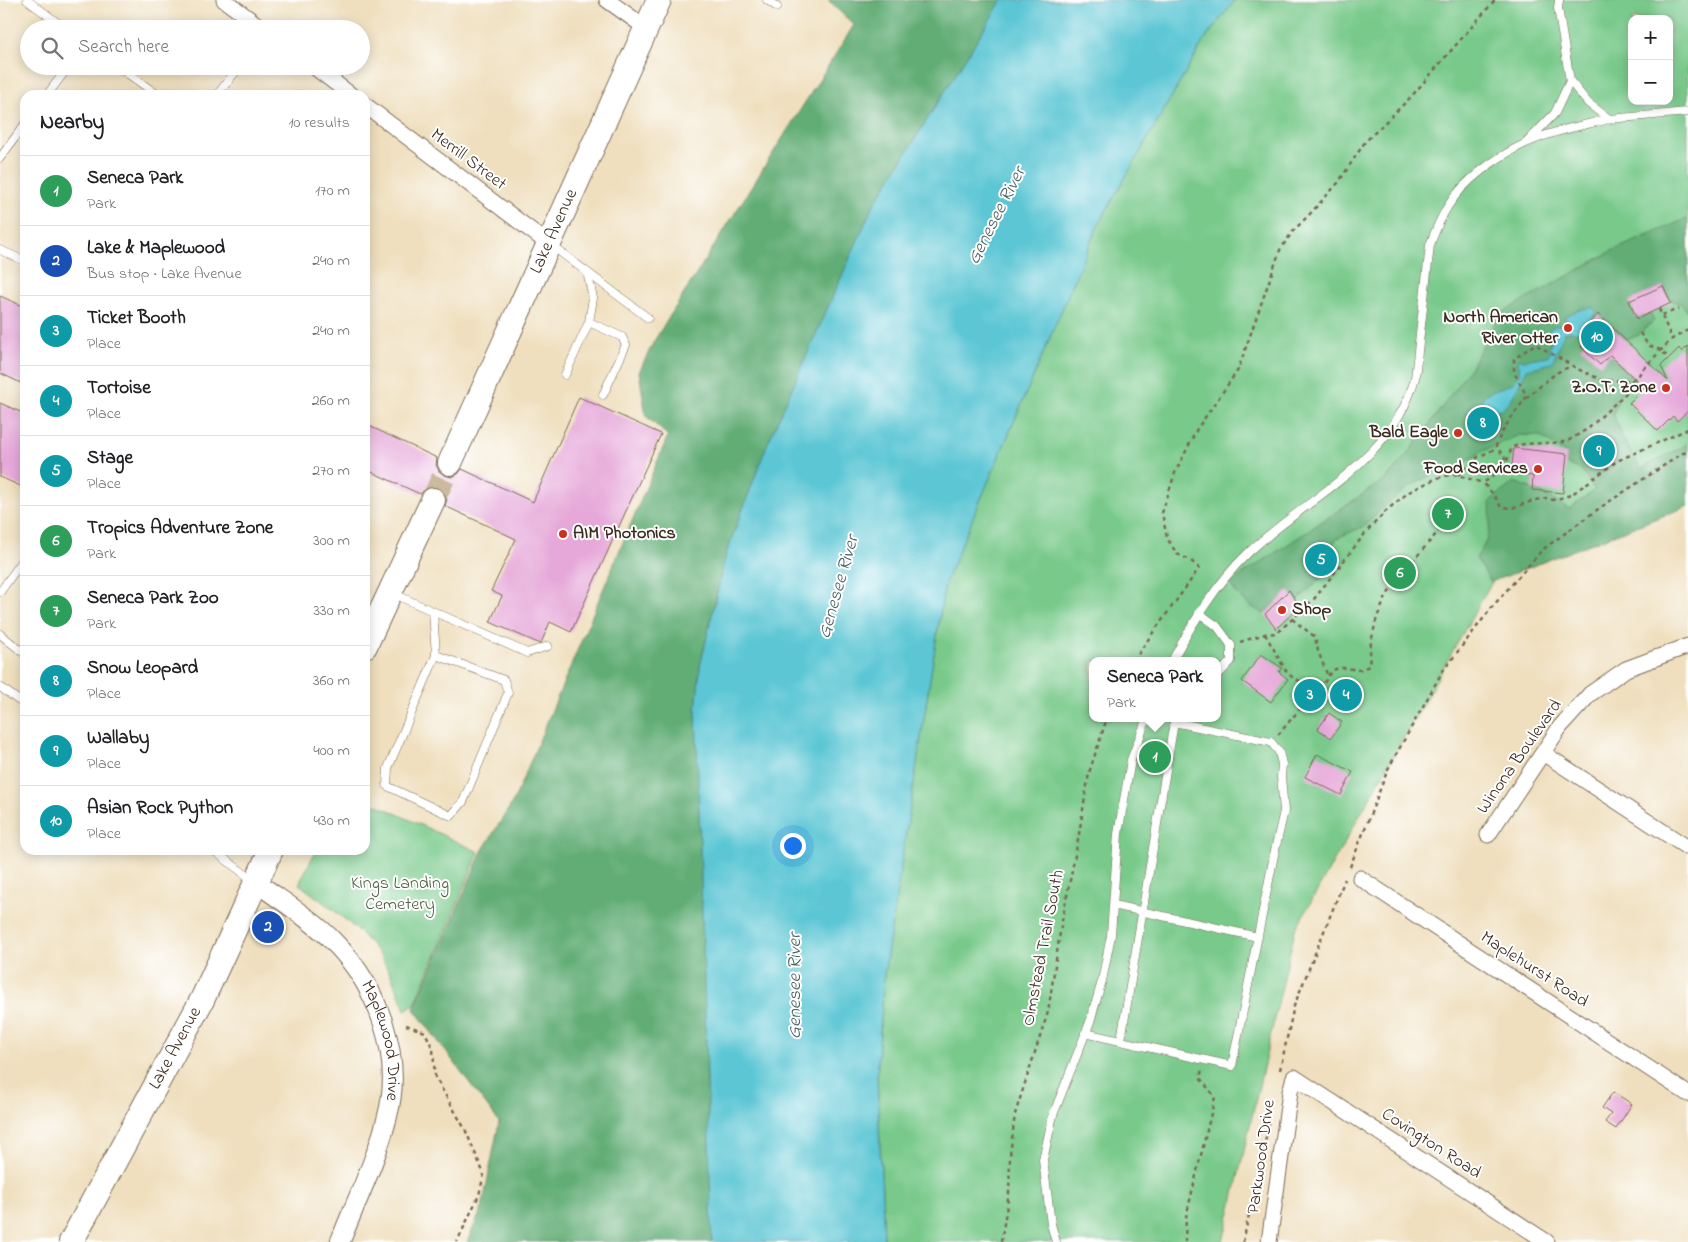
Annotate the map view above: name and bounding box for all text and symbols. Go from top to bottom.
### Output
map controls [1628,15,1673,105]
button: + [1628,15,1673,60]
search box [20,20,370,75]
icon: search [38,34,66,62]
text: Search here [78,34,169,61]
button: − [1628,60,1673,105]
text: Nearby [40,108,104,138]
text: 10 results [288,111,350,135]
street label: Merrill Street [425,123,511,197]
water label: Genesee River [961,161,1034,269]
text: Seneca Park [87,165,183,192]
text: 1 [53,179,59,203]
text: 170 m [315,179,350,203]
street label: Lake Avenue [524,184,585,278]
text: Park [87,192,116,216]
text: Lake & Maplewood [87,235,225,262]
text: 2 [52,249,60,273]
text: 240 m [312,249,350,273]
text: Bus stop · Lake Avenue [87,262,242,286]
text: Ticket Booth [87,305,186,332]
place label: North American River Otter [1443,305,1558,352]
pin: 10 [1581,318,1613,356]
text: 3 [53,319,59,343]
text: 240 m [312,319,350,343]
marker: North American River Otter [1562,322,1574,334]
text: Place [87,332,121,356]
text: Tortoise [87,375,151,402]
place label: Z.O.T. Zone [1572,375,1657,401]
marker: Z.O.T. Zone [1660,382,1672,394]
text: 4 [53,389,59,413]
text: 260 m [312,389,350,413]
text: Place [87,402,121,426]
pin: 8 [1467,404,1499,442]
place label: Bald Eagle [1368,420,1449,447]
marker: Bald Eagle [1452,427,1464,439]
pin: 9 [1583,432,1615,470]
text: Stage [87,445,133,472]
place label: Food Services [1423,456,1528,482]
text: 5 [51,459,61,483]
text: 270 m [312,459,350,483]
marker: Food Services [1532,463,1544,475]
text: Place [87,472,121,496]
pin: 7 [1432,495,1464,533]
text: Tropics Adventure Zone [87,515,273,542]
place label: AIM Photonics [573,521,676,547]
marker: AIM Photonics [557,528,569,540]
text: 6 [52,529,60,553]
text: 300 m [313,529,350,553]
water label: Genesee River [811,530,867,642]
pin: 5 [1305,541,1337,579]
text: Park [87,542,116,566]
pin: 6 [1384,554,1416,592]
text: Seneca Park Zoo [87,585,219,612]
place label: Shop [1292,597,1331,623]
text: 7 [53,599,59,623]
text: 330 m [313,599,350,623]
marker: Shop [1276,604,1288,616]
text: Park [87,612,116,636]
text: Snow Leopard [87,655,198,682]
popup [1089,657,1221,722]
text: Seneca Park [1107,664,1203,691]
text: 8 [53,669,59,693]
text: 360 m [313,669,350,693]
pin: 3 [1294,676,1326,714]
pin: 4 [1330,676,1362,714]
text: Place [87,682,121,706]
text: Park [1107,691,1136,715]
street label: Winona Boulevard [1471,694,1569,820]
text: Wallaby [87,725,149,752]
pin: 1 [1139,738,1171,776]
text: 9 [54,739,58,763]
text: 400 m [313,739,350,763]
text: Place [87,752,121,776]
text: Asian Rock Python [87,795,233,822]
text: 10 [50,809,62,833]
text: 430 m [313,809,350,833]
text: Place [87,822,121,846]
your location [780,833,806,859]
street label: Olmstead Trail South [1016,868,1072,1028]
park label: Kings Landing Cemetery [351,871,449,918]
pin: 2 [252,908,284,946]
street label: Maplehurst Road [1475,925,1593,1015]
water label: Genesee River [782,931,809,1039]
street label: Maplewood Drive [353,976,405,1103]
street label: Lake Avenue [143,1002,209,1095]
street label: Parkwood Drive [1241,1097,1283,1216]
street label: Covington Road [1375,1102,1486,1187]

